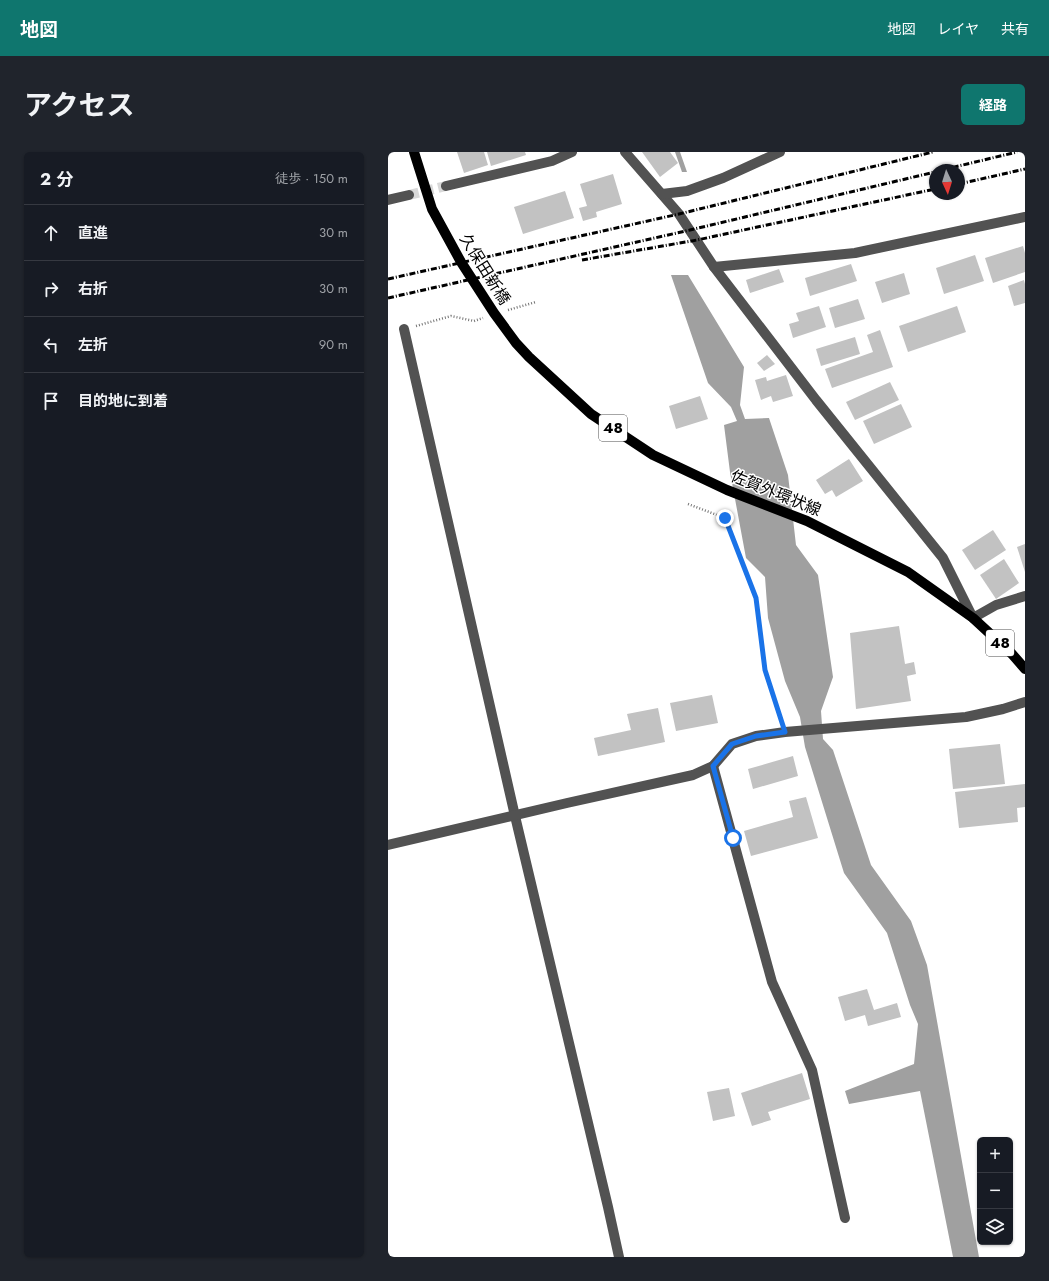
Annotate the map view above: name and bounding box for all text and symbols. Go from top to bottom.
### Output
text: 地図 [20,16,58,43]
text: 地図 [887,19,915,39]
text: レイヤ [937,19,979,39]
text: 共有 [1001,19,1029,39]
button: 経路 [961,84,1025,125]
text: アクセス [24,85,135,126]
north arrow [929,164,965,200]
text: 2 分 [40,167,73,191]
text: 徒歩 · 150 m [275,169,348,188]
icon: ahead [40,222,62,244]
text: 直進 [78,222,108,244]
text: 30 m [319,223,348,242]
street label: 久保田新橋 [454,229,516,309]
icon: right [40,278,62,300]
text: 右折 [78,278,108,300]
text: 30 m [319,279,348,298]
icon: left [40,334,62,356]
text: 左折 [78,334,108,356]
text: 90 m [319,335,348,354]
icon: arrive [40,390,62,412]
text: 目的地に到着 [78,390,168,412]
road number: 48 [599,415,627,441]
street label: 佐賀外環状線 [727,464,825,522]
route end [716,509,734,527]
road number: 48 [986,630,1014,656]
route start [724,829,742,847]
map controls [977,1137,1013,1245]
button: + [977,1137,1013,1173]
button: − [977,1173,1013,1209]
button: layers [977,1209,1013,1245]

